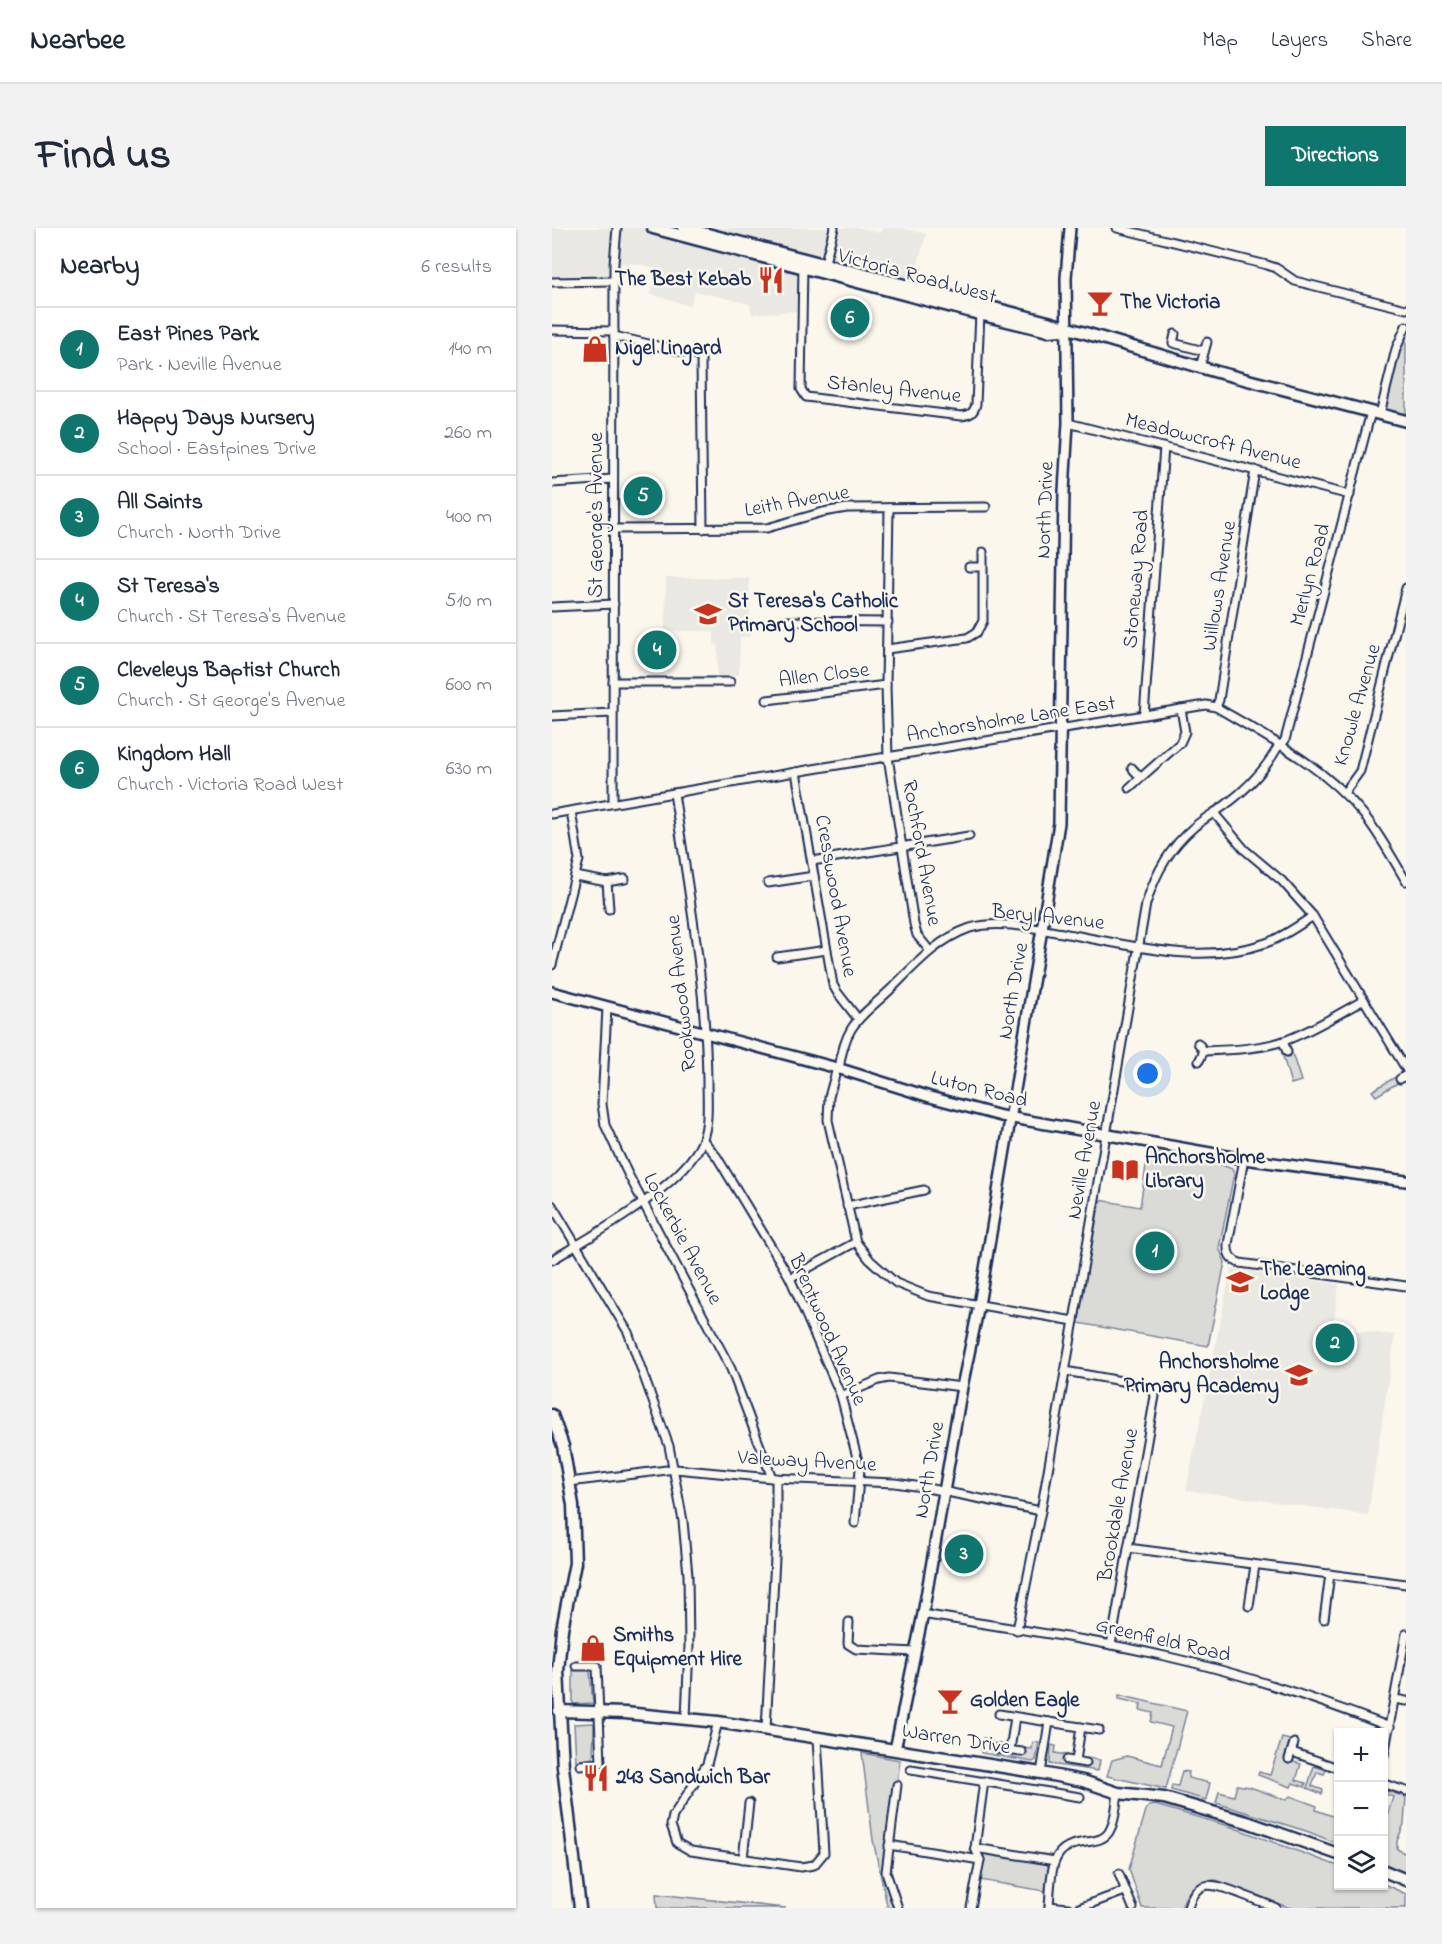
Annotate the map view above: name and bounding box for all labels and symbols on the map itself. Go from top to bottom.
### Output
street label: Victoria Road West [833,241,1000,313]
place label: The Best Kebab [615,265,752,295]
restaurant icon: The Best Kebab [756,265,786,295]
bar icon: The Victoria [1085,288,1115,318]
place label: The Victoria [1120,288,1220,318]
pin: 6 [830,296,870,340]
shop icon: Nigel Lingard [580,334,610,364]
place label: Nigel Lingard [615,334,722,366]
street label: Stanley Avenue [825,368,963,414]
street label: Meadowcroft Avenue [1122,406,1305,479]
street label: St George's Avenue [582,432,614,598]
street label: North Drive [1029,460,1063,559]
pin: 5 [624,474,662,518]
street label: Leith Avenue [742,478,852,526]
street label: Stoneway Road [1116,508,1160,650]
street label: Willows Avenue [1195,518,1245,653]
street label: Merlyn Road [1283,520,1341,630]
place label: St Teresa's Catholic Primary School [728,587,899,643]
school or university icon: St Teresa's Catholic Primary School [693,599,723,629]
pin: 4 [638,628,676,672]
street label: Knowle Avenue [1326,640,1390,770]
street label: Allen Close [777,655,872,696]
street label: Anchorsholme Lane East [904,689,1118,751]
street label: Rochford Avenue [893,778,949,929]
street label: Cresswood Avenue [806,813,864,980]
street label: Beryl Avenue [989,897,1106,941]
street label: Rookwood Avenue [659,913,705,1073]
street label: North Drive [991,940,1037,1042]
your location [1133,1059,1162,1088]
street label: Luton Road [927,1063,1031,1117]
street label: Neville Avenue [1060,1098,1110,1222]
place label: Anchorsholme Library [1145,1143,1266,1199]
library icon: Anchorsholme Library [1110,1155,1140,1185]
street label: Lockerbie Avenue [635,1168,730,1311]
pin: 1 [1136,1228,1174,1274]
street label: Brentwood Avenue [780,1249,874,1411]
place label: The Learning Lodge [1260,1255,1366,1311]
school or university icon: The Learning Lodge [1225,1267,1255,1297]
pin: 2 [1316,1320,1354,1366]
place label: Anchorsholme Primary Academy [1124,1348,1280,1404]
school or university icon: Anchorsholme Primary Academy [1284,1360,1314,1390]
street label: North Drive [907,1419,953,1521]
street label: Brookdale Avenue [1091,1425,1147,1585]
street label: Valeway Avenue [736,1443,878,1483]
pin: 3 [944,1532,984,1576]
street label: Greenfield Road [1092,1611,1234,1671]
place label: Smiths Equipment Hire [613,1621,742,1675]
shop icon: Smiths Equipment Hire [578,1633,608,1663]
bar icon: Golden Eagle [935,1686,965,1716]
place label: Golden Eagle [970,1686,1080,1718]
street label: Warren Drive [900,1717,1013,1763]
restaurant icon: 243 Sandwich Bar [581,1763,611,1793]
place label: 243 Sandwich Bar [615,1763,771,1793]

